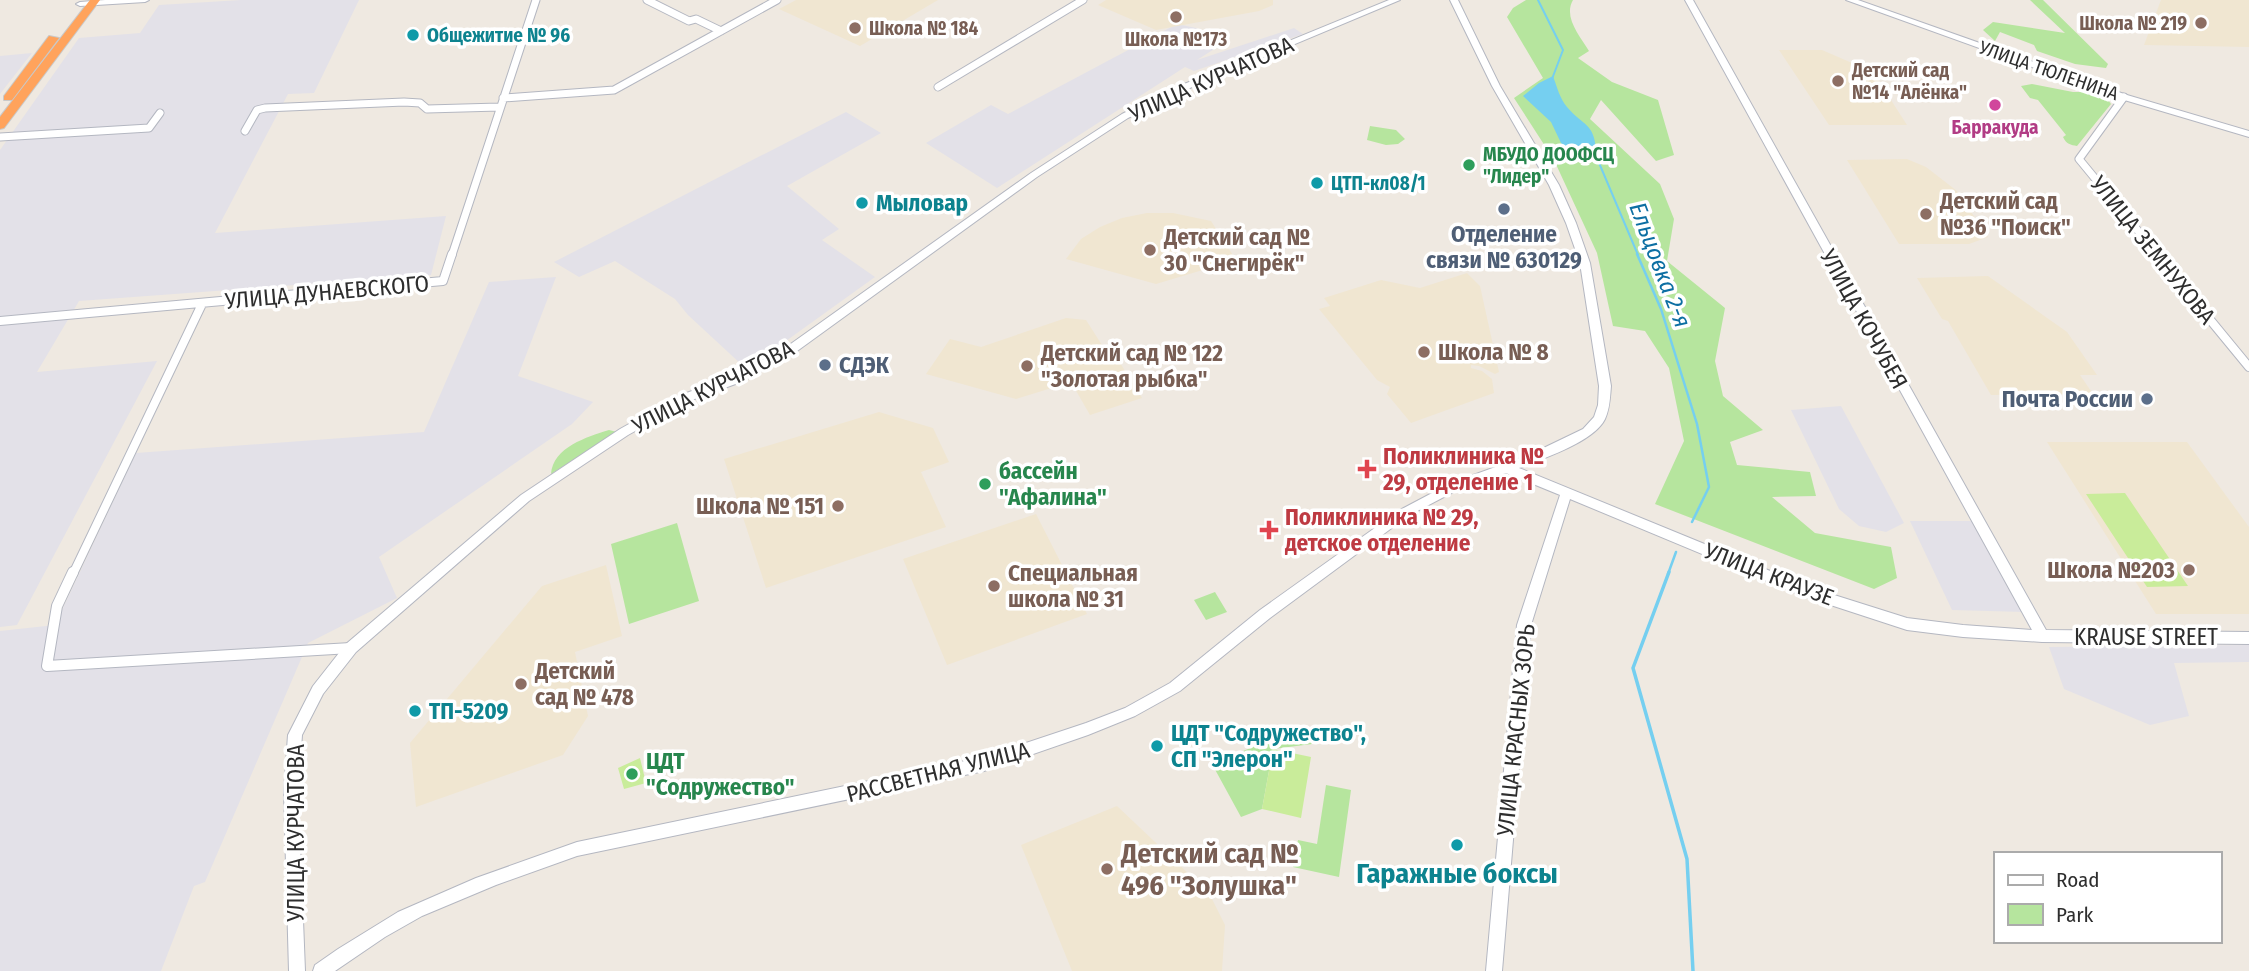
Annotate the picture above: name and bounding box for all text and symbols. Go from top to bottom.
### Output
marker: Школа №173 [1168,9,1184,25]
place label: Школа № 219 [2079,12,2187,35]
marker: Школа № 219 [2193,15,2209,31]
place label: Школа № 184 [869,17,978,40]
marker: Школа № 184 [847,20,863,36]
place label: Общежитие № 96 [427,24,570,47]
marker: Общежитие № 96 [405,27,421,43]
place label: Школа №173 [1125,28,1227,51]
street label: УЛИЦА КУРЧАТОВА [1123,30,1298,128]
street label: УЛИЦА ТЮЛЕНИНА [1975,36,2122,105]
place label: Детский сад №14 "Алёнка" [1851,59,1967,104]
marker: Детский сад №14 "Алёнка" [1830,73,1846,89]
marker: Барракуда [1987,97,2003,113]
place label: Барракуда [1951,116,2039,139]
place label: МБУДО ДООФСЦ "Лидер" [1483,143,1614,188]
marker: МБУДО ДООФСЦ "Лидер" [1461,157,1477,173]
street label: УЛИЦА ЗЕМНУХОВА [2084,169,2221,330]
place label: ЦТП-кл08/1 [1331,172,1426,195]
marker: ЦТП-кл08/1 [1309,175,1325,191]
place label: Детский сад №36 "Поиск" [1939,187,2071,241]
place label: Мыловар [876,189,968,217]
marker: Мыловар [854,195,870,211]
water label: Ельцовка 2-я [1623,198,1697,332]
marker: Отделение связи № 630129 [1496,201,1512,217]
marker: Детский сад №36 "Поиск" [1918,206,1934,222]
place label: Отделение связи № 630129 [1426,220,1582,274]
place label: Детский сад № 30 "Снегирёк" [1163,223,1310,277]
marker: Детский сад № 30 "Снегирёк" [1142,242,1158,258]
street label: УЛИЦА КОЧУБЕЯ [1814,243,1914,394]
street label: УЛИЦА ДУНАЕВСКОГО [223,269,430,315]
street label: УЛИЦА КУРЧАТОВА [627,334,798,440]
place label: Школа № 8 [1438,338,1549,366]
place label: Детский сад № 122 "Золотая рыбка" [1040,339,1223,393]
marker: Школа № 8 [1416,344,1432,360]
place label: СДЭК [839,351,890,379]
marker: СДЭК [817,357,833,373]
marker: Детский сад № 122 "Золотая рыбка" [1019,358,1035,374]
place label: Почта России [2002,385,2133,413]
marker: Почта России [2139,391,2155,407]
place label: Поликлиника № 29, отделение 1 [1382,442,1544,496]
place label: бассейн "Афалина" [999,457,1107,511]
marker: Поликлиника № 29, отделение 1 [1357,459,1377,479]
marker: бассейн "Афалина" [977,476,993,492]
place label: Школа № 151 [696,492,824,520]
marker: Школа № 151 [830,498,846,514]
place label: Поликлиника № 29, детское отделение [1284,503,1479,557]
marker: Поликлиника № 29, детское отделение [1259,520,1279,540]
street label: УЛИЦА КРАУЗЕ [1699,536,1838,612]
place label: Школа №203 [2047,556,2175,584]
place label: Специальная школа № 31 [1008,559,1138,613]
marker: Школа №203 [2181,562,2197,578]
marker: Специальная школа № 31 [986,578,1002,594]
street label: УЛИЦА КРАСНЫХ ЗОРЬ [1491,623,1541,838]
street label: KRAUSE STREET [2074,623,2218,651]
place label: Детский сад № 478 [534,657,634,711]
marker: Детский сад № 478 [513,676,529,692]
place label: ТП-5209 [429,697,509,725]
marker: ТП-5209 [407,703,423,719]
place label: ЦДТ "Содружество", СП "Элерон" [1171,719,1366,773]
street label: РАССВЕТНАЯ УЛИЦА [844,736,1032,808]
marker: ЦДТ "Содружество", СП "Элерон" [1149,738,1165,754]
street label: УЛИЦА КУРЧАТОВА [282,744,310,923]
place label: ЦДТ "Содружество" [646,747,795,801]
marker: ЦДТ "Содружество" [624,766,640,782]
place label: Детский сад № 496 "Золушка" [1120,837,1299,902]
marker: Гаражные боксы [1449,837,1465,853]
legend [1994,852,2221,943]
place label: Гаражные боксы [1356,857,1558,890]
marker: Детский сад № 496 "Золушка" [1099,861,1115,877]
text: Road [2056,867,2100,893]
text: Park [2056,902,2094,928]

